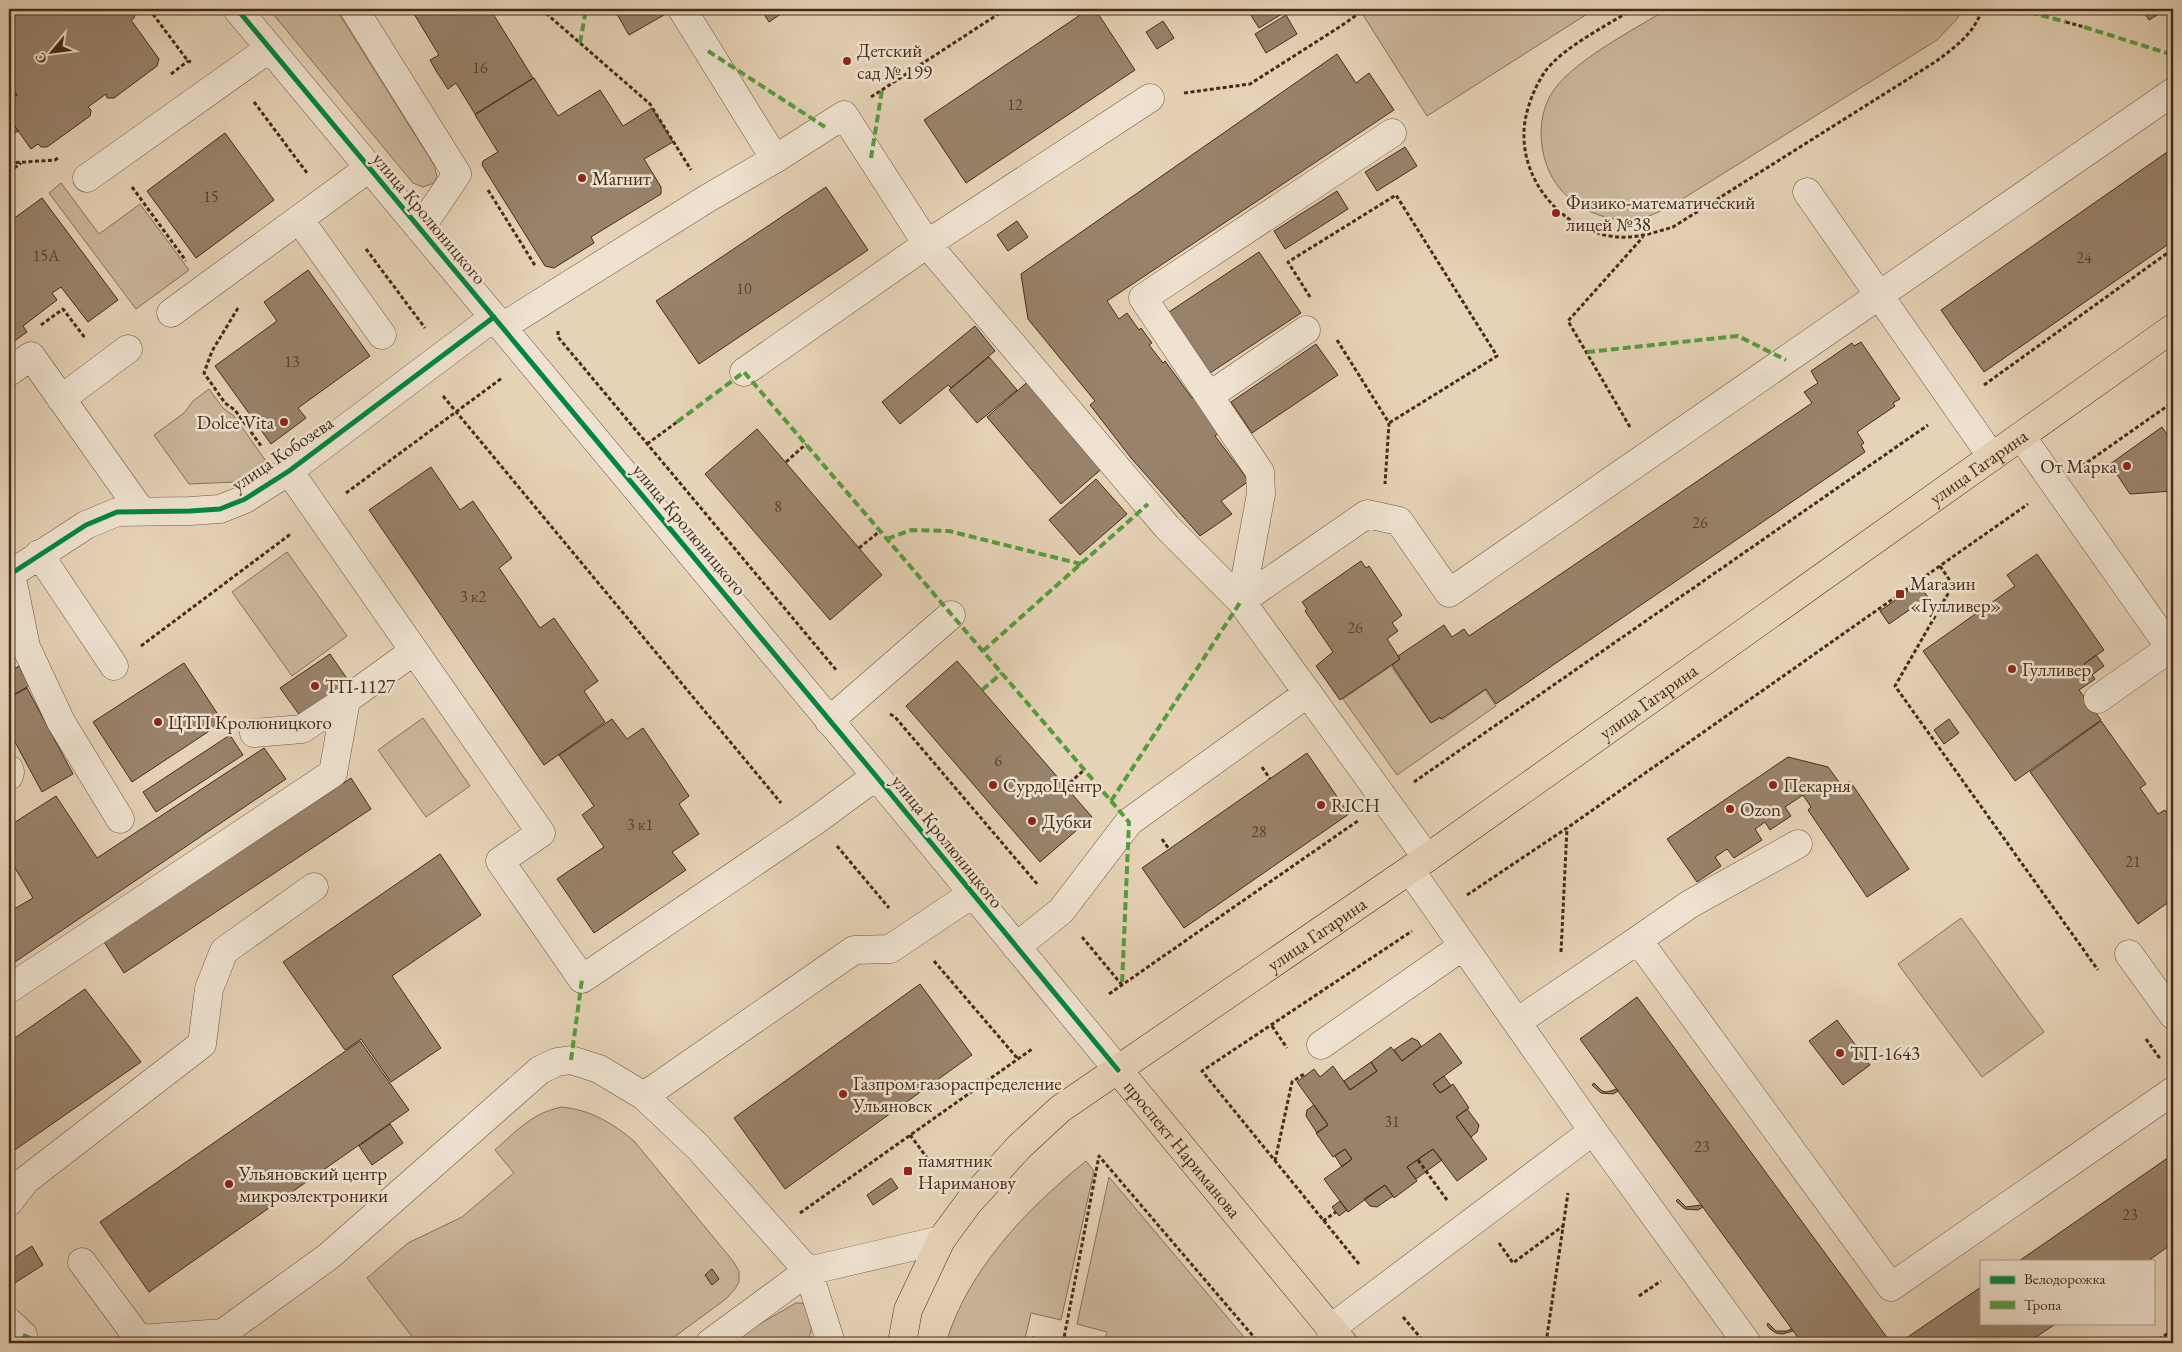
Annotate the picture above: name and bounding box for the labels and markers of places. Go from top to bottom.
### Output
place label: Детский сад № 199 [857,38,932,85]
marker: Детский сад № 199 [841,55,853,67]
place label: Магнит [592,166,651,191]
marker: Магнит [576,172,588,184]
place label: Физико-математический лицей №38 [1566,190,1755,237]
marker: Физико-математический лицей №38 [1550,207,1562,219]
place label: Dolce Vita [197,410,274,435]
marker: Dolce Vita [278,416,290,428]
place label: От Марка [2040,454,2117,479]
marker: От Марка [2121,460,2133,472]
place label: Магазин «Гулливер» [1910,571,2001,618]
marker: Магазин «Гулливер» [1894,588,1906,600]
place label: Гулливер [2022,657,2091,682]
marker: Гулливер [2006,663,2018,675]
place label: ТП-1127 [325,674,396,699]
marker: ТП-1127 [309,680,321,692]
place label: ЦТП Кролюницкого [168,710,332,735]
marker: ЦТП Кролюницкого [152,716,164,728]
place label: СурдоЦентр [1003,773,1102,798]
place label: Пекарня [1783,773,1851,798]
marker: СурдоЦентр [987,779,999,791]
marker: Пекарня [1767,779,1779,791]
place label: RICH [1331,793,1380,818]
place label: Ozon [1740,797,1781,822]
marker: RICH [1315,799,1327,811]
marker: Ozon [1724,803,1736,815]
place label: Дубки [1042,809,1092,834]
marker: Дубки [1026,815,1038,827]
place label: ТП-1643 [1850,1041,1920,1066]
marker: ТП-1643 [1834,1047,1846,1059]
place label: Газпром газораспределение Ульяновск [852,1071,1062,1118]
marker: Газпром газораспределение Ульяновск [837,1088,849,1100]
place label: памятник Нариманову [918,1148,1016,1195]
place label: Ульяновский центр микроэлектроники [238,1161,388,1208]
marker: памятник Нариманову [902,1165,914,1177]
marker: Ульяновский центр микроэлектроники [223,1178,235,1190]

